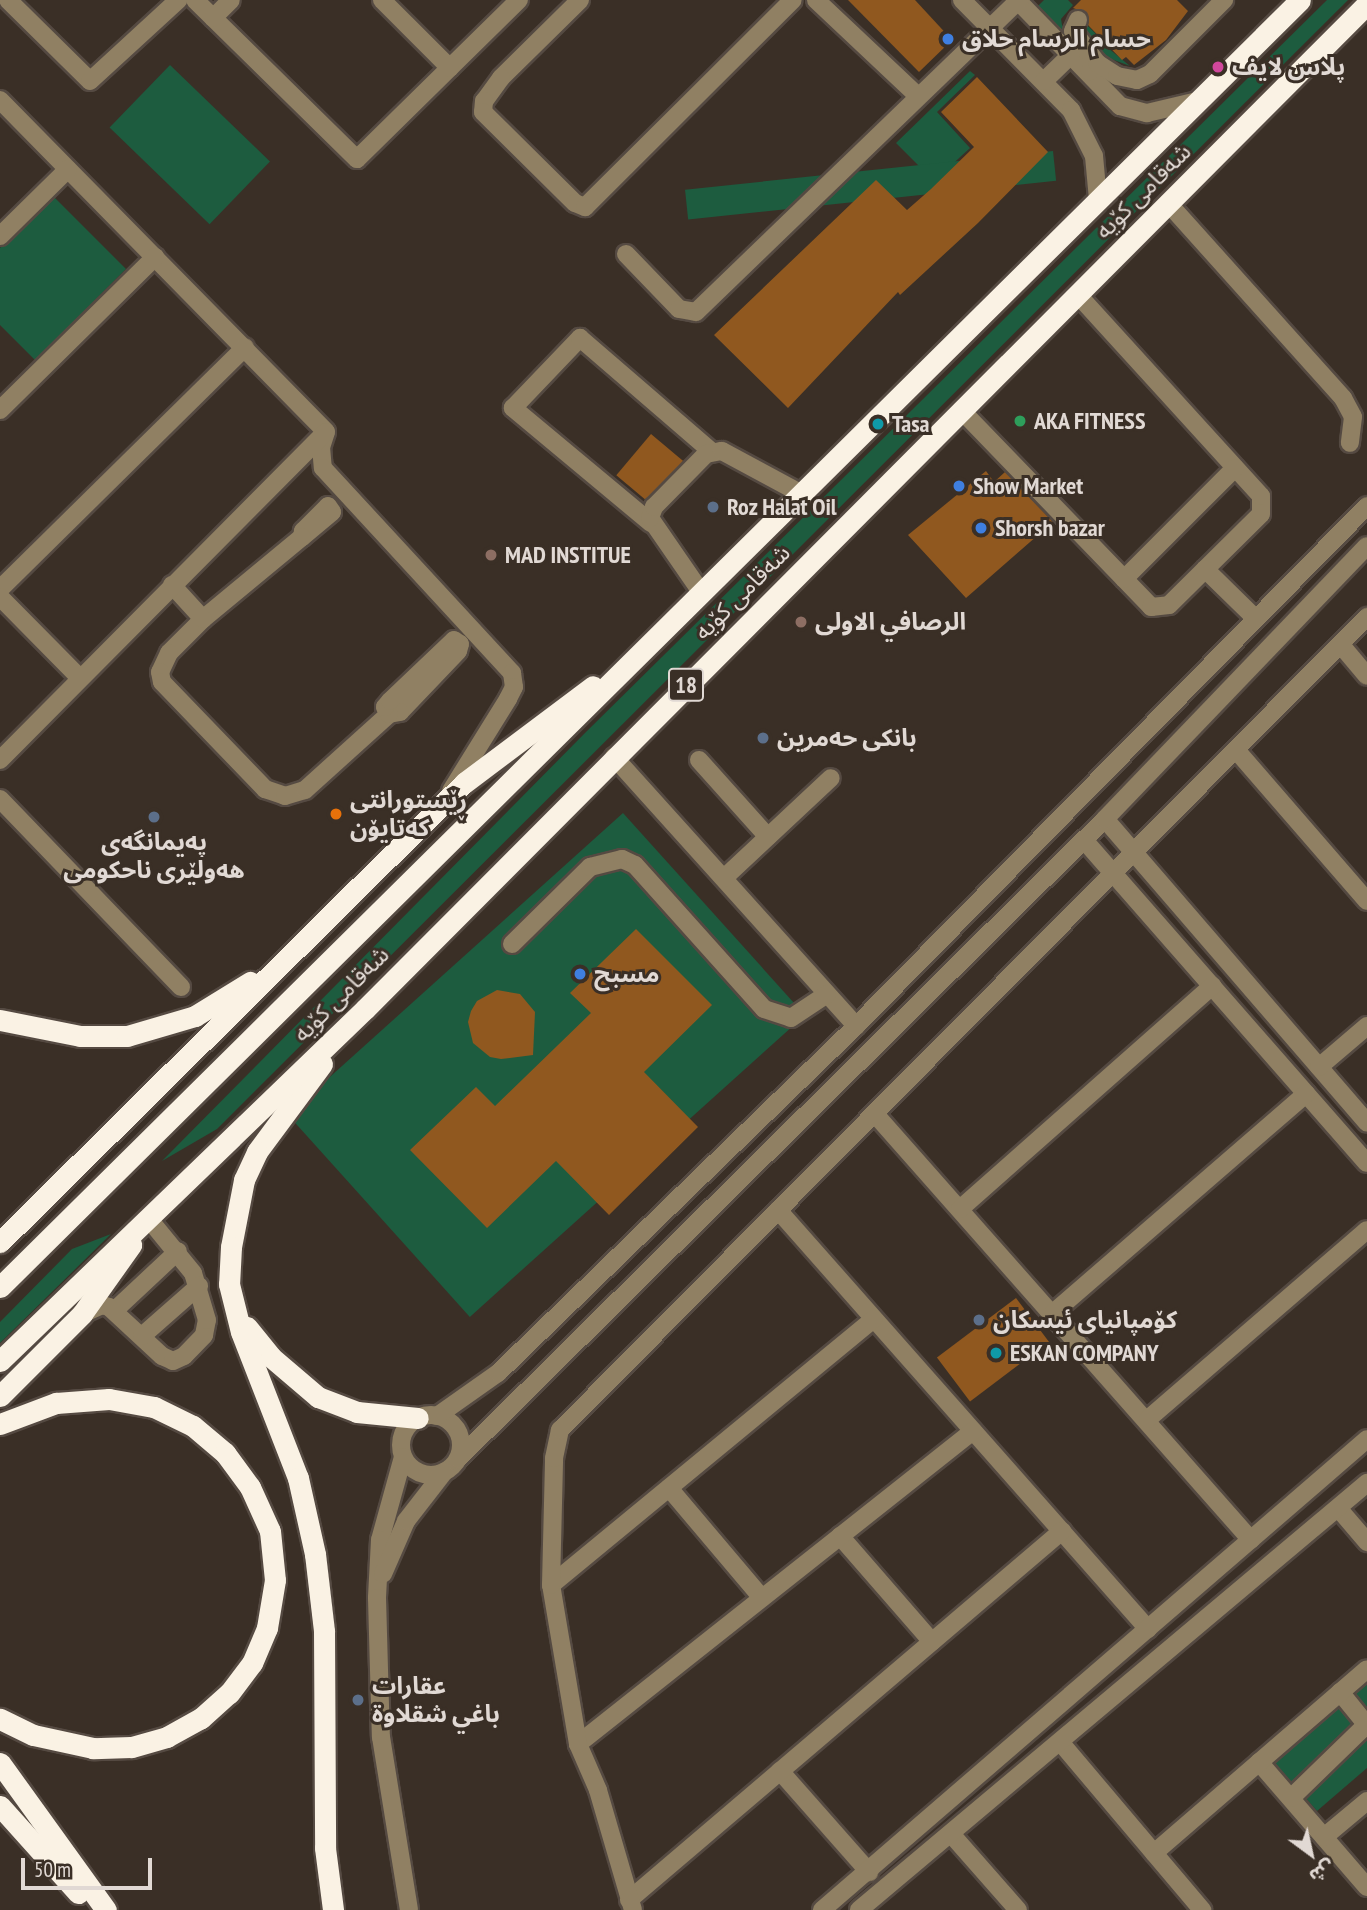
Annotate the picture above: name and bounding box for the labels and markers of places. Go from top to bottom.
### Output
place label: حسام الرسام حلاق [962,25,1151,53]
marker: حسام الرسام حلاق [940,31,956,47]
place label: پلاس لایف [1232,53,1345,81]
marker: پلاس لایف [1210,59,1226,75]
place label: AKA FITNESS [1034,407,1146,435]
place label: Tasa [892,410,930,438]
marker: AKA FITNESS [1012,413,1028,429]
marker: Tasa [870,416,886,432]
place label: Show Market [973,472,1084,500]
marker: Show Market [951,478,967,494]
place label: Roz Halat Oil [727,493,838,521]
marker: Roz Halat Oil [705,499,721,515]
place label: Shorsh bazar [995,514,1105,542]
marker: Shorsh bazar [973,520,989,536]
place label: MAD INSTITUE [505,541,631,569]
marker: MAD INSTITUE [483,547,499,563]
place label: الرصافي الاولى [815,608,966,636]
marker: الرصافي الاولى [793,614,809,630]
place label: بانكی حه‌مرین [777,724,917,752]
marker: بانكی حه‌مرین [755,730,771,746]
place label: ڕێستورانتی کەتایۆن [350,786,467,842]
marker: ڕێستورانتی کەتایۆن [328,806,344,822]
marker: پەیمانگەی هەولێری ناحکومی [146,809,162,825]
place label: پەیمانگەی هەولێری ناحکومی [63,828,245,884]
place label: مسبح [594,960,659,988]
marker: مسبح [572,966,588,982]
place label: کۆمپانیای ئیسکان [993,1306,1177,1334]
marker: کۆمپانیای ئیسکان [971,1312,987,1328]
place label: ESKAN COMPANY [1010,1339,1159,1367]
marker: ESKAN COMPANY [988,1345,1004,1361]
place label: عقارات باغي شقلاوة [372,1672,500,1728]
marker: عقارات باغي شقلاوة [350,1692,366,1708]

